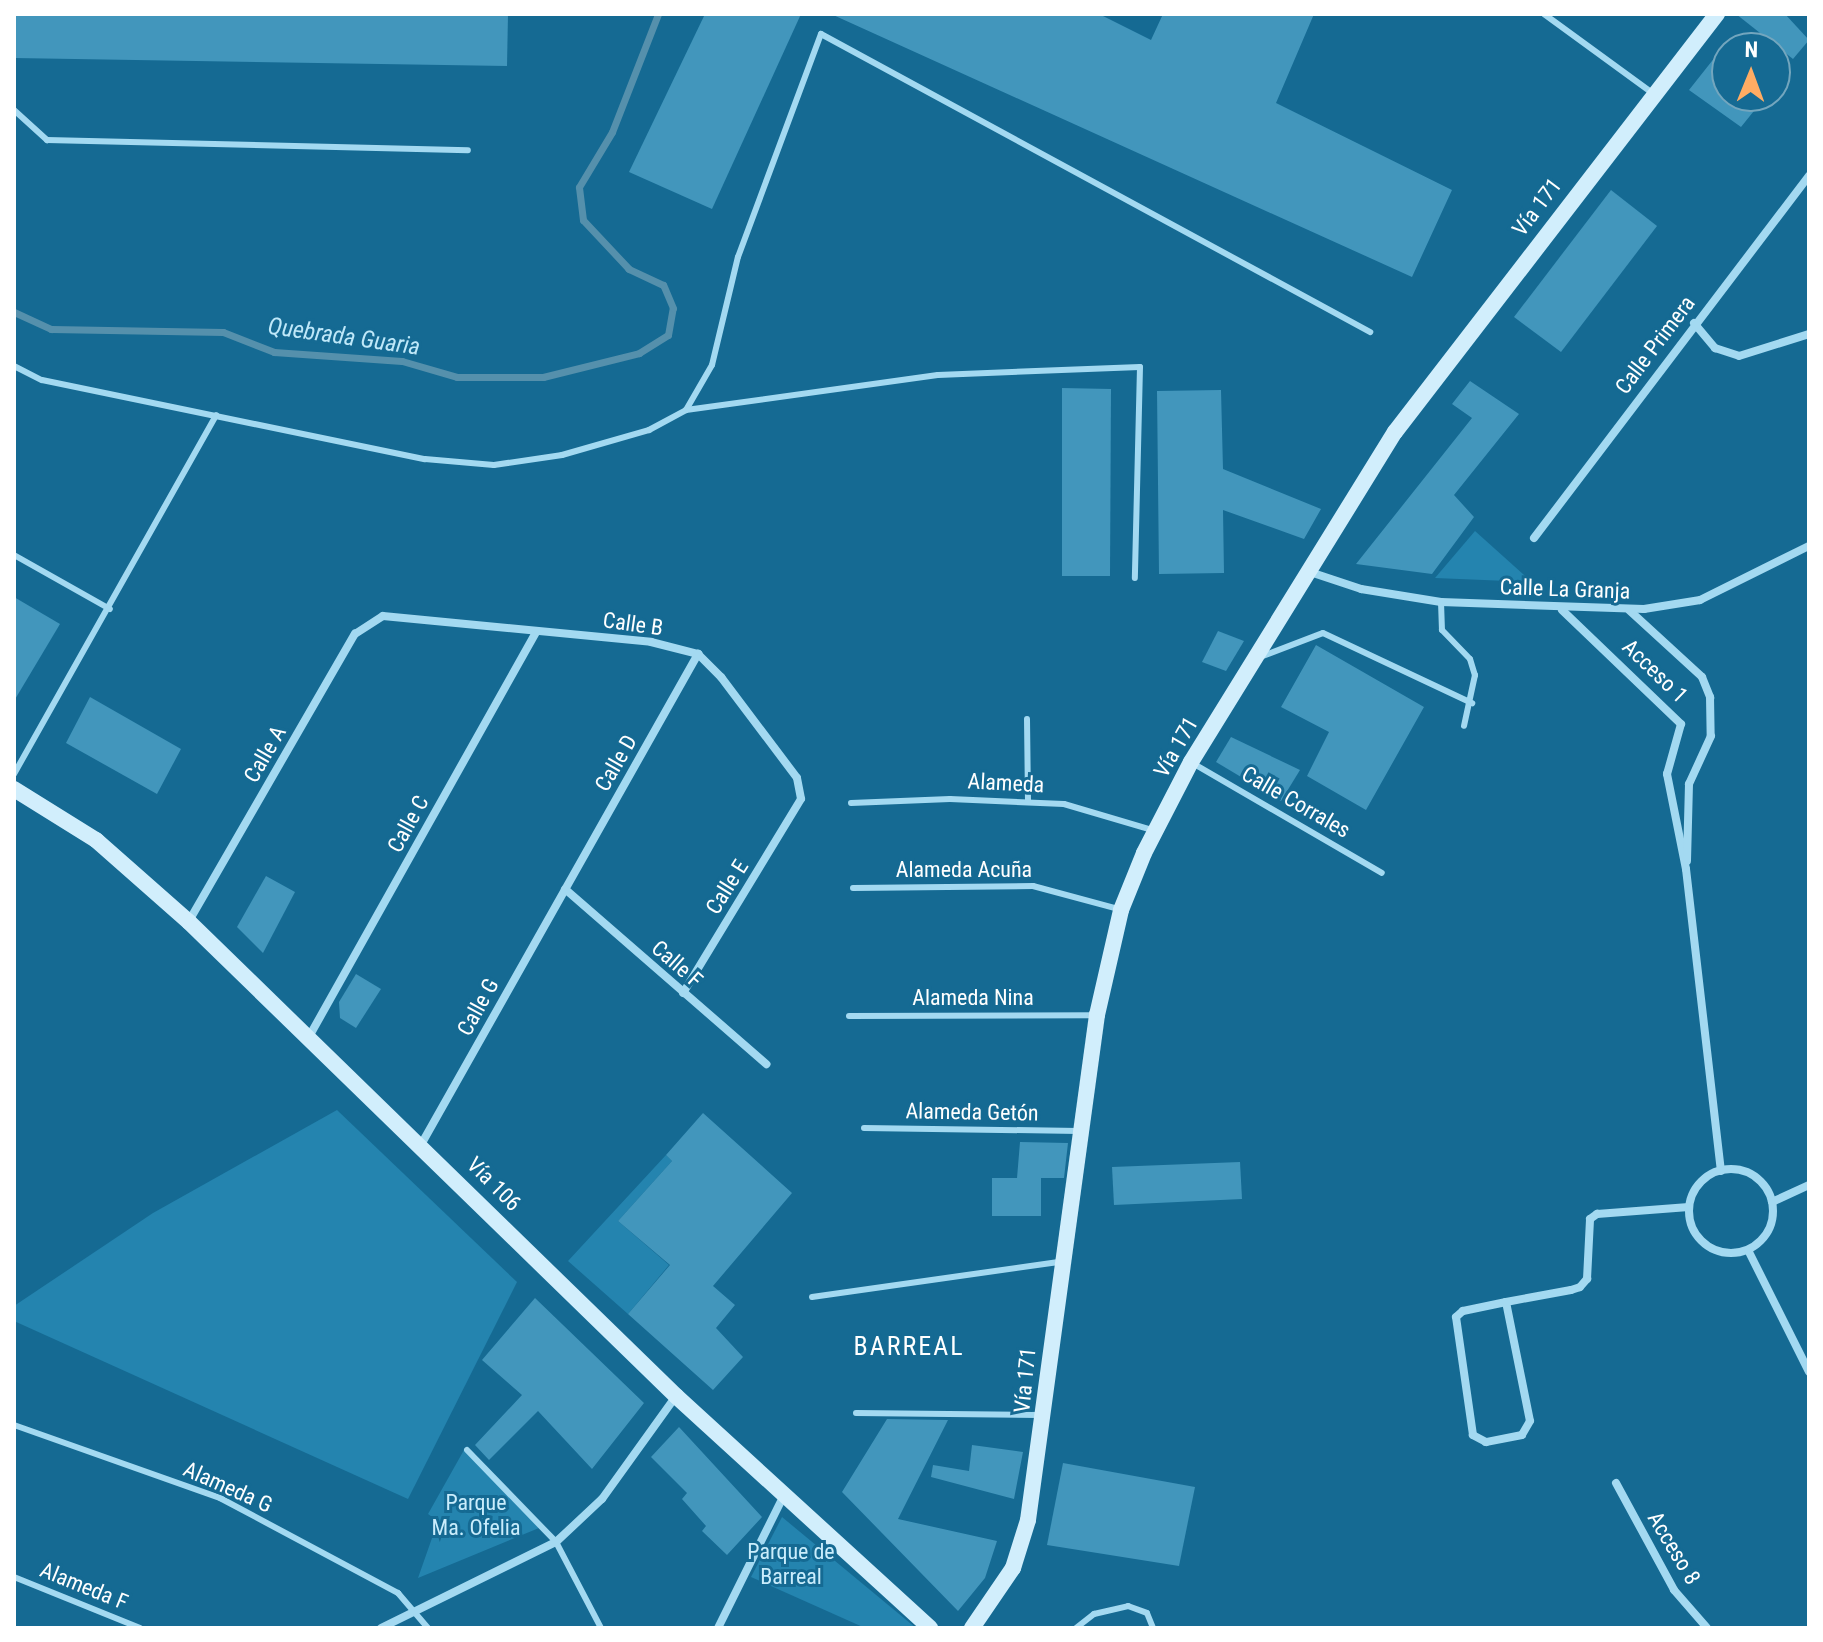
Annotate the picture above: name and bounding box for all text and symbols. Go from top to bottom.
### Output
north arrow [1711,32,1791,112]
text: N [1744,37,1758,62]
street label: Vía 171 [1507,173,1567,241]
street label: Calle Primera [1610,291,1700,399]
water label: Quebrada Guaria [266,312,422,362]
street label: Calle La Granja [1499,574,1631,604]
street label: Calle B [601,607,665,641]
street label: Acceso 1 [1617,634,1693,708]
street label: Vía 171 [1148,712,1204,782]
street label: Calle A [238,721,292,787]
street label: Calle D [589,730,643,796]
street label: Calle Corrales [1237,760,1355,844]
street label: Alameda [967,768,1045,798]
street label: Calle C [382,791,434,857]
street label: Calle E [700,855,754,919]
street label: Alameda Acuña [896,857,1032,883]
street label: Calle F [646,935,708,993]
street label: Calle G [452,974,504,1040]
street label: Alameda Nina [912,985,1034,1011]
street label: Alameda Getón [905,1098,1039,1126]
street label: Vía 106 [461,1151,527,1217]
district label: BARREAL [853,1331,965,1363]
street label: Vía 171 [1008,1346,1042,1414]
street label: Alameda G [179,1456,277,1518]
park label: Parque Ma. Ofelia [432,1489,520,1540]
street label: Acceso 8 [1642,1507,1706,1589]
park label: Parque de Barreal [747,1538,835,1590]
street label: Alameda F [36,1556,132,1616]

